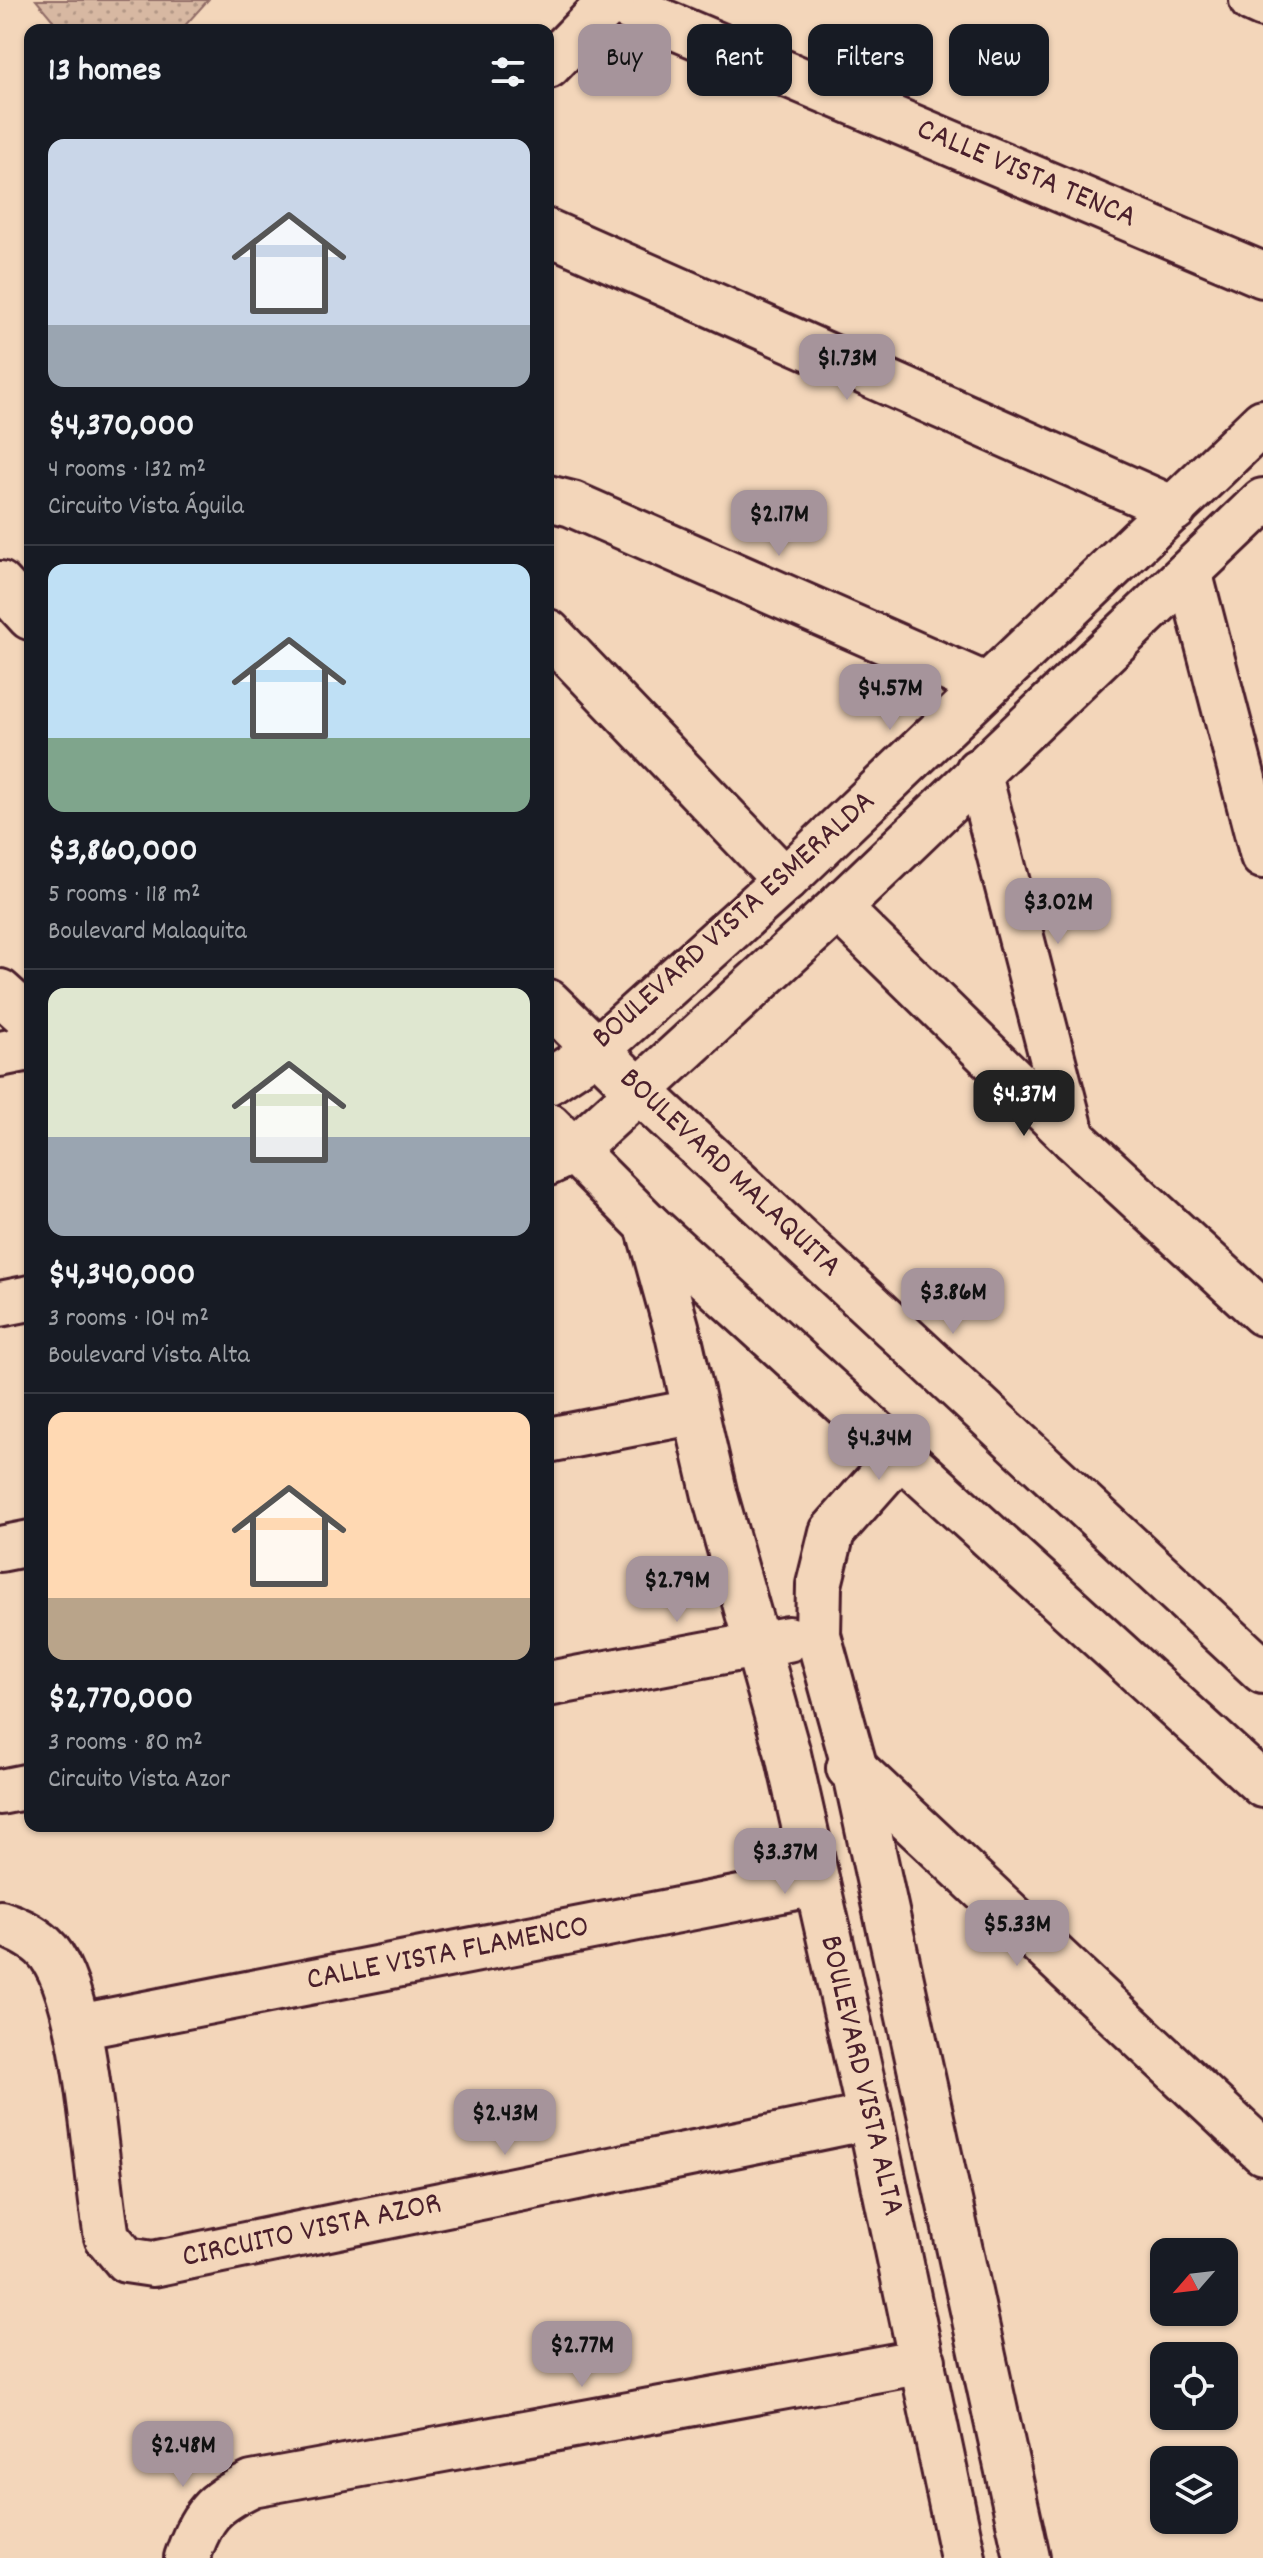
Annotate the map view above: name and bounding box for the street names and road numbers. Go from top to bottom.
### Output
street label: CALLE VISTA TENCA [909,108,1143,242]
street label: BOULEVARD VISTA ESMERALDA [583,781,887,1061]
street label: BOULEVARD MALAQUITA [607,1058,851,1290]
street label: CALLE VISTA FLAMENCO [303,1905,593,2005]
street label: BOULEVARD VISTA ALTA [805,1931,915,2221]
street label: CIRCUITO VISTA AZOR [178,2182,446,2282]

